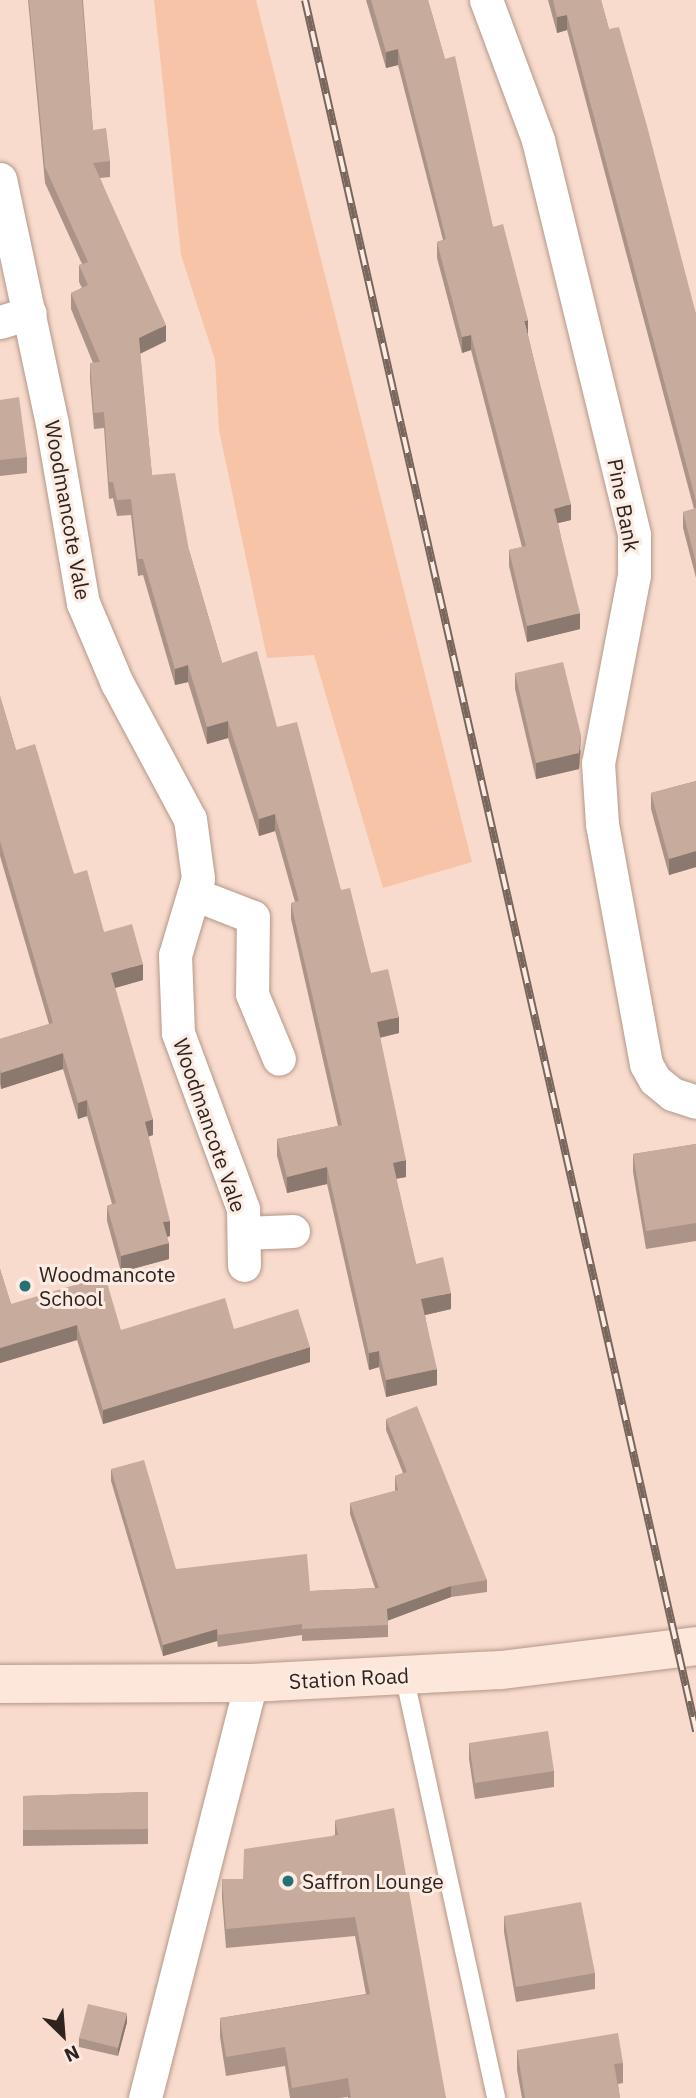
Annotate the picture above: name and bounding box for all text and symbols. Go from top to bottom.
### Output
street label: Woodmancote Vale [40,418,96,602]
street label: Pine Bank [603,456,645,554]
street label: Woodmancote Vale [168,1035,252,1215]
place label: Woodmancote School [39,1261,176,1311]
marker: Woodmancote School [17,1278,33,1294]
street label: Station Road [288,1662,410,1694]
place label: Saffron Lounge [302,1868,444,1894]
marker: Saffron Lounge [280,1873,296,1889]
north arrow [28,2000,98,2070]
text: N [61,2040,83,2068]

